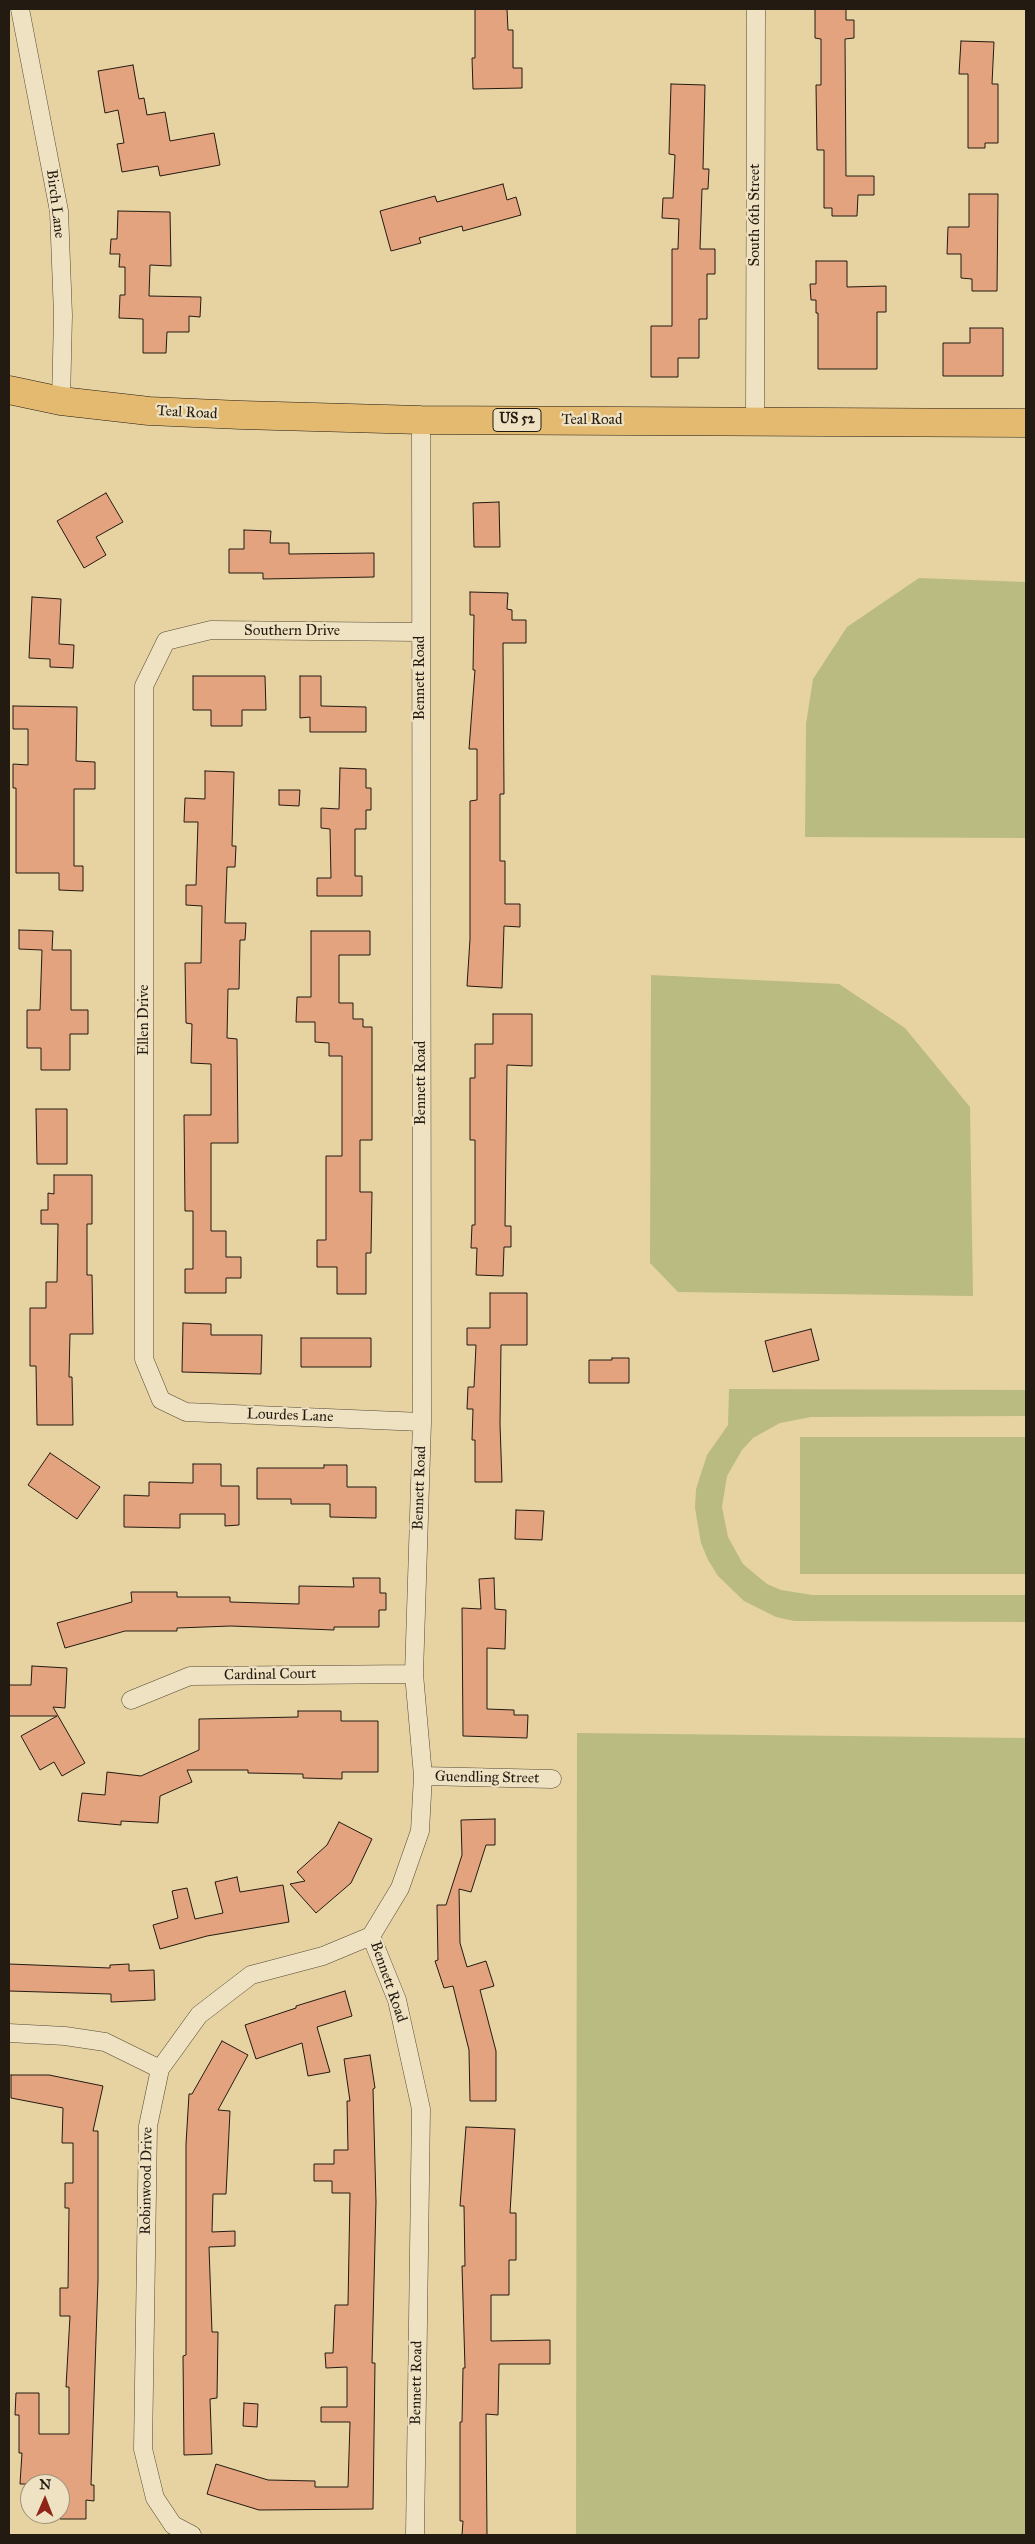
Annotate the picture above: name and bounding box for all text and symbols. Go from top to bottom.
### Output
street label: South 6th Street [746,163,764,267]
street label: Birch Lane [42,169,68,239]
street label: Teal Road [156,402,218,424]
road number: US 52 [493,408,541,432]
street label: Teal Road [562,411,622,429]
street label: Southern Drive [244,622,340,640]
street label: Bennett Road [411,636,429,720]
street label: Ellen Drive [135,984,153,1056]
street label: Bennett Road [412,1041,430,1125]
street label: Lourdes Lane [246,1405,334,1427]
street label: Bennett Road [410,1445,430,1531]
street label: Cardinal Court [224,1665,316,1685]
street label: Guendling Street [435,1768,539,1788]
street label: Bennett Road [366,1939,410,2025]
street label: Robinwood Drive [137,2127,157,2235]
street label: Bennett Road [407,2341,427,2425]
north arrow [20,2474,70,2524]
text: N [39,2476,51,2493]

